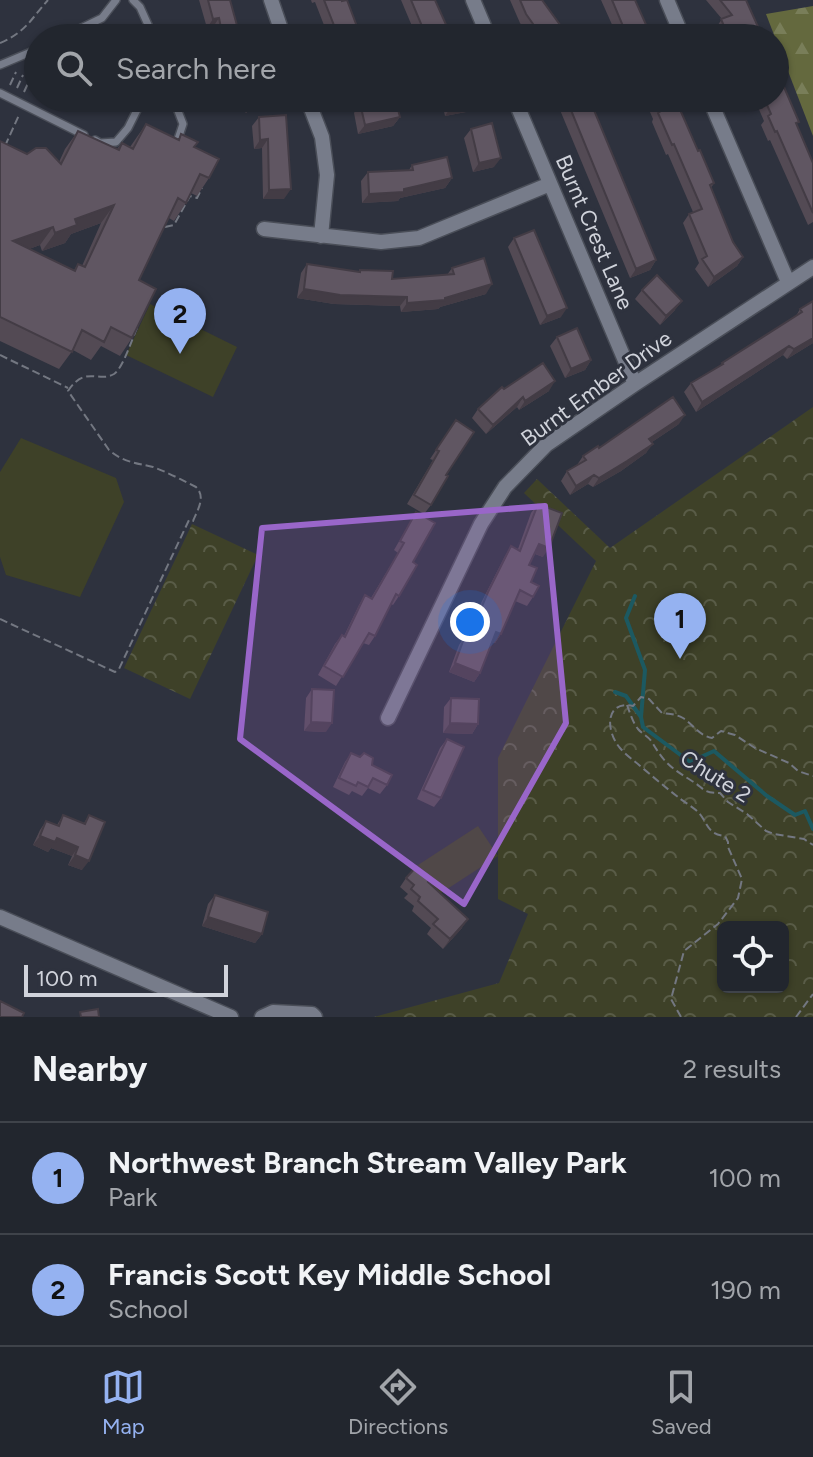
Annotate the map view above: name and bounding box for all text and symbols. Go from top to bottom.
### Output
search box [24,24,789,112]
icon: search [52,46,96,90]
text: Search here [116,50,276,87]
street label: Burnt Crest Lane [550,151,639,314]
pin: 2 [154,288,206,354]
street label: Burnt Ember Drive [516,325,677,452]
pin: 1 [654,593,706,659]
your location [450,602,490,642]
street label: Chute 2 [675,744,756,809]
map controls [717,921,789,993]
button: locate [717,921,789,993]
scale bar [24,961,228,997]
text: 100 m [36,965,97,992]
text: Nearby [32,1049,147,1090]
text: 2 results [683,1053,781,1085]
text: Northwest Branch Stream Valley Park [108,1144,627,1181]
text: 1 [53,1162,63,1194]
text: 100 m [708,1162,781,1194]
text: Park [108,1181,157,1213]
text: Francis Scott Key Middle School [108,1256,551,1293]
text: 2 [50,1274,66,1306]
text: 190 m [710,1274,781,1306]
text: School [108,1293,188,1325]
tab: Map [101,1365,145,1440]
tab: Directions [348,1365,448,1440]
tab: Saved [651,1365,712,1440]

